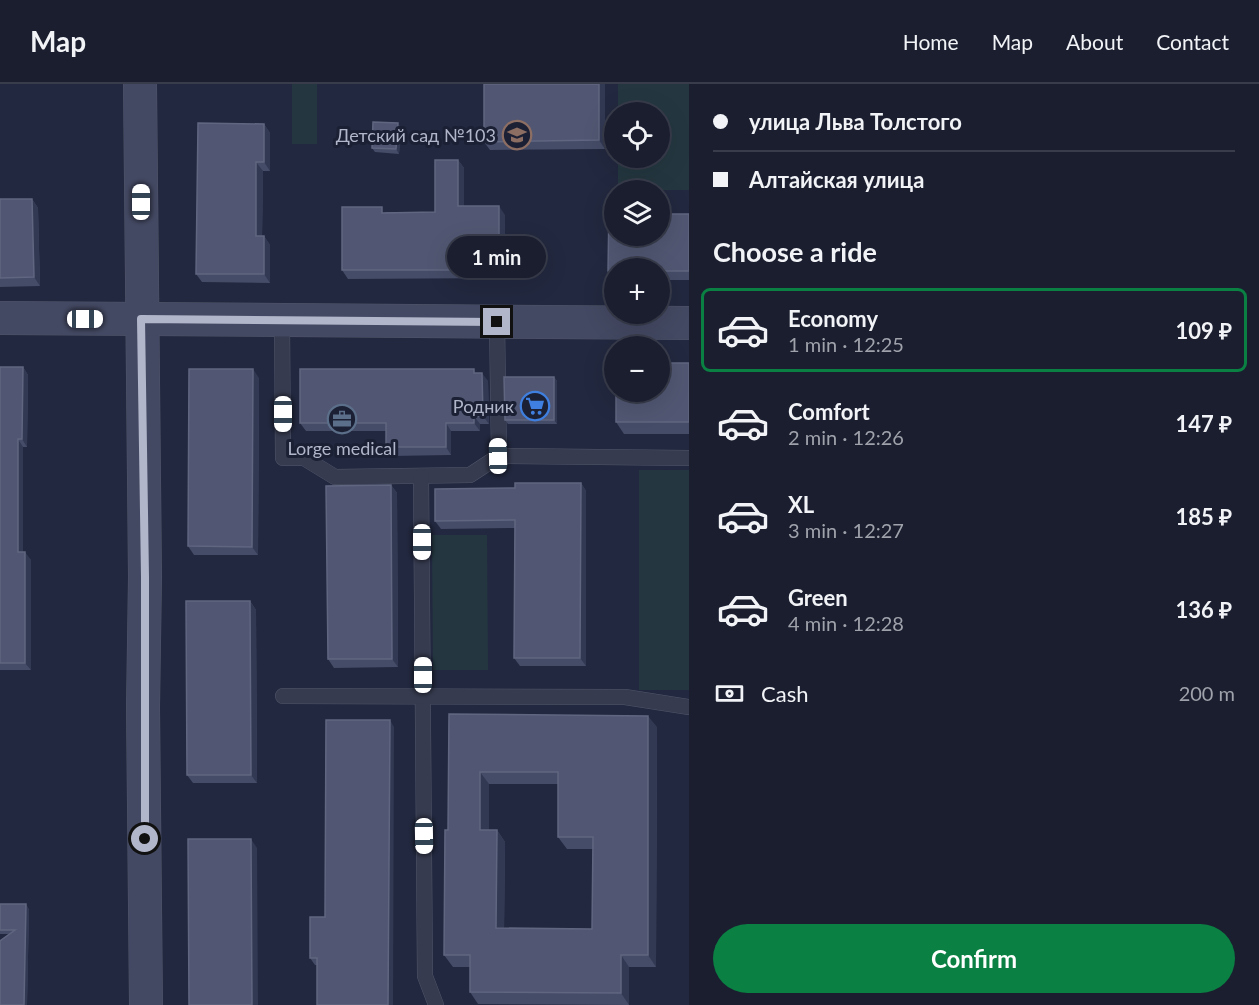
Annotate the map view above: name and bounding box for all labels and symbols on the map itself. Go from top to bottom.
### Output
school or university icon: Детский сад №103 [501,119,533,151]
place label: Детский сад №103 [336,124,496,146]
car [132,184,150,220]
callout: 1 min [448,235,546,277]
route end [483,308,510,335]
car [67,310,103,328]
supermarket icon: Родник [519,390,551,422]
place label: Родник [453,395,515,417]
car [274,396,292,432]
office icon: Lorge medical [326,403,358,435]
place label: Lorge medical [288,437,396,459]
car [489,438,507,474]
car [413,524,431,560]
car [414,657,432,693]
car [415,818,433,854]
route start [131,825,158,852]

